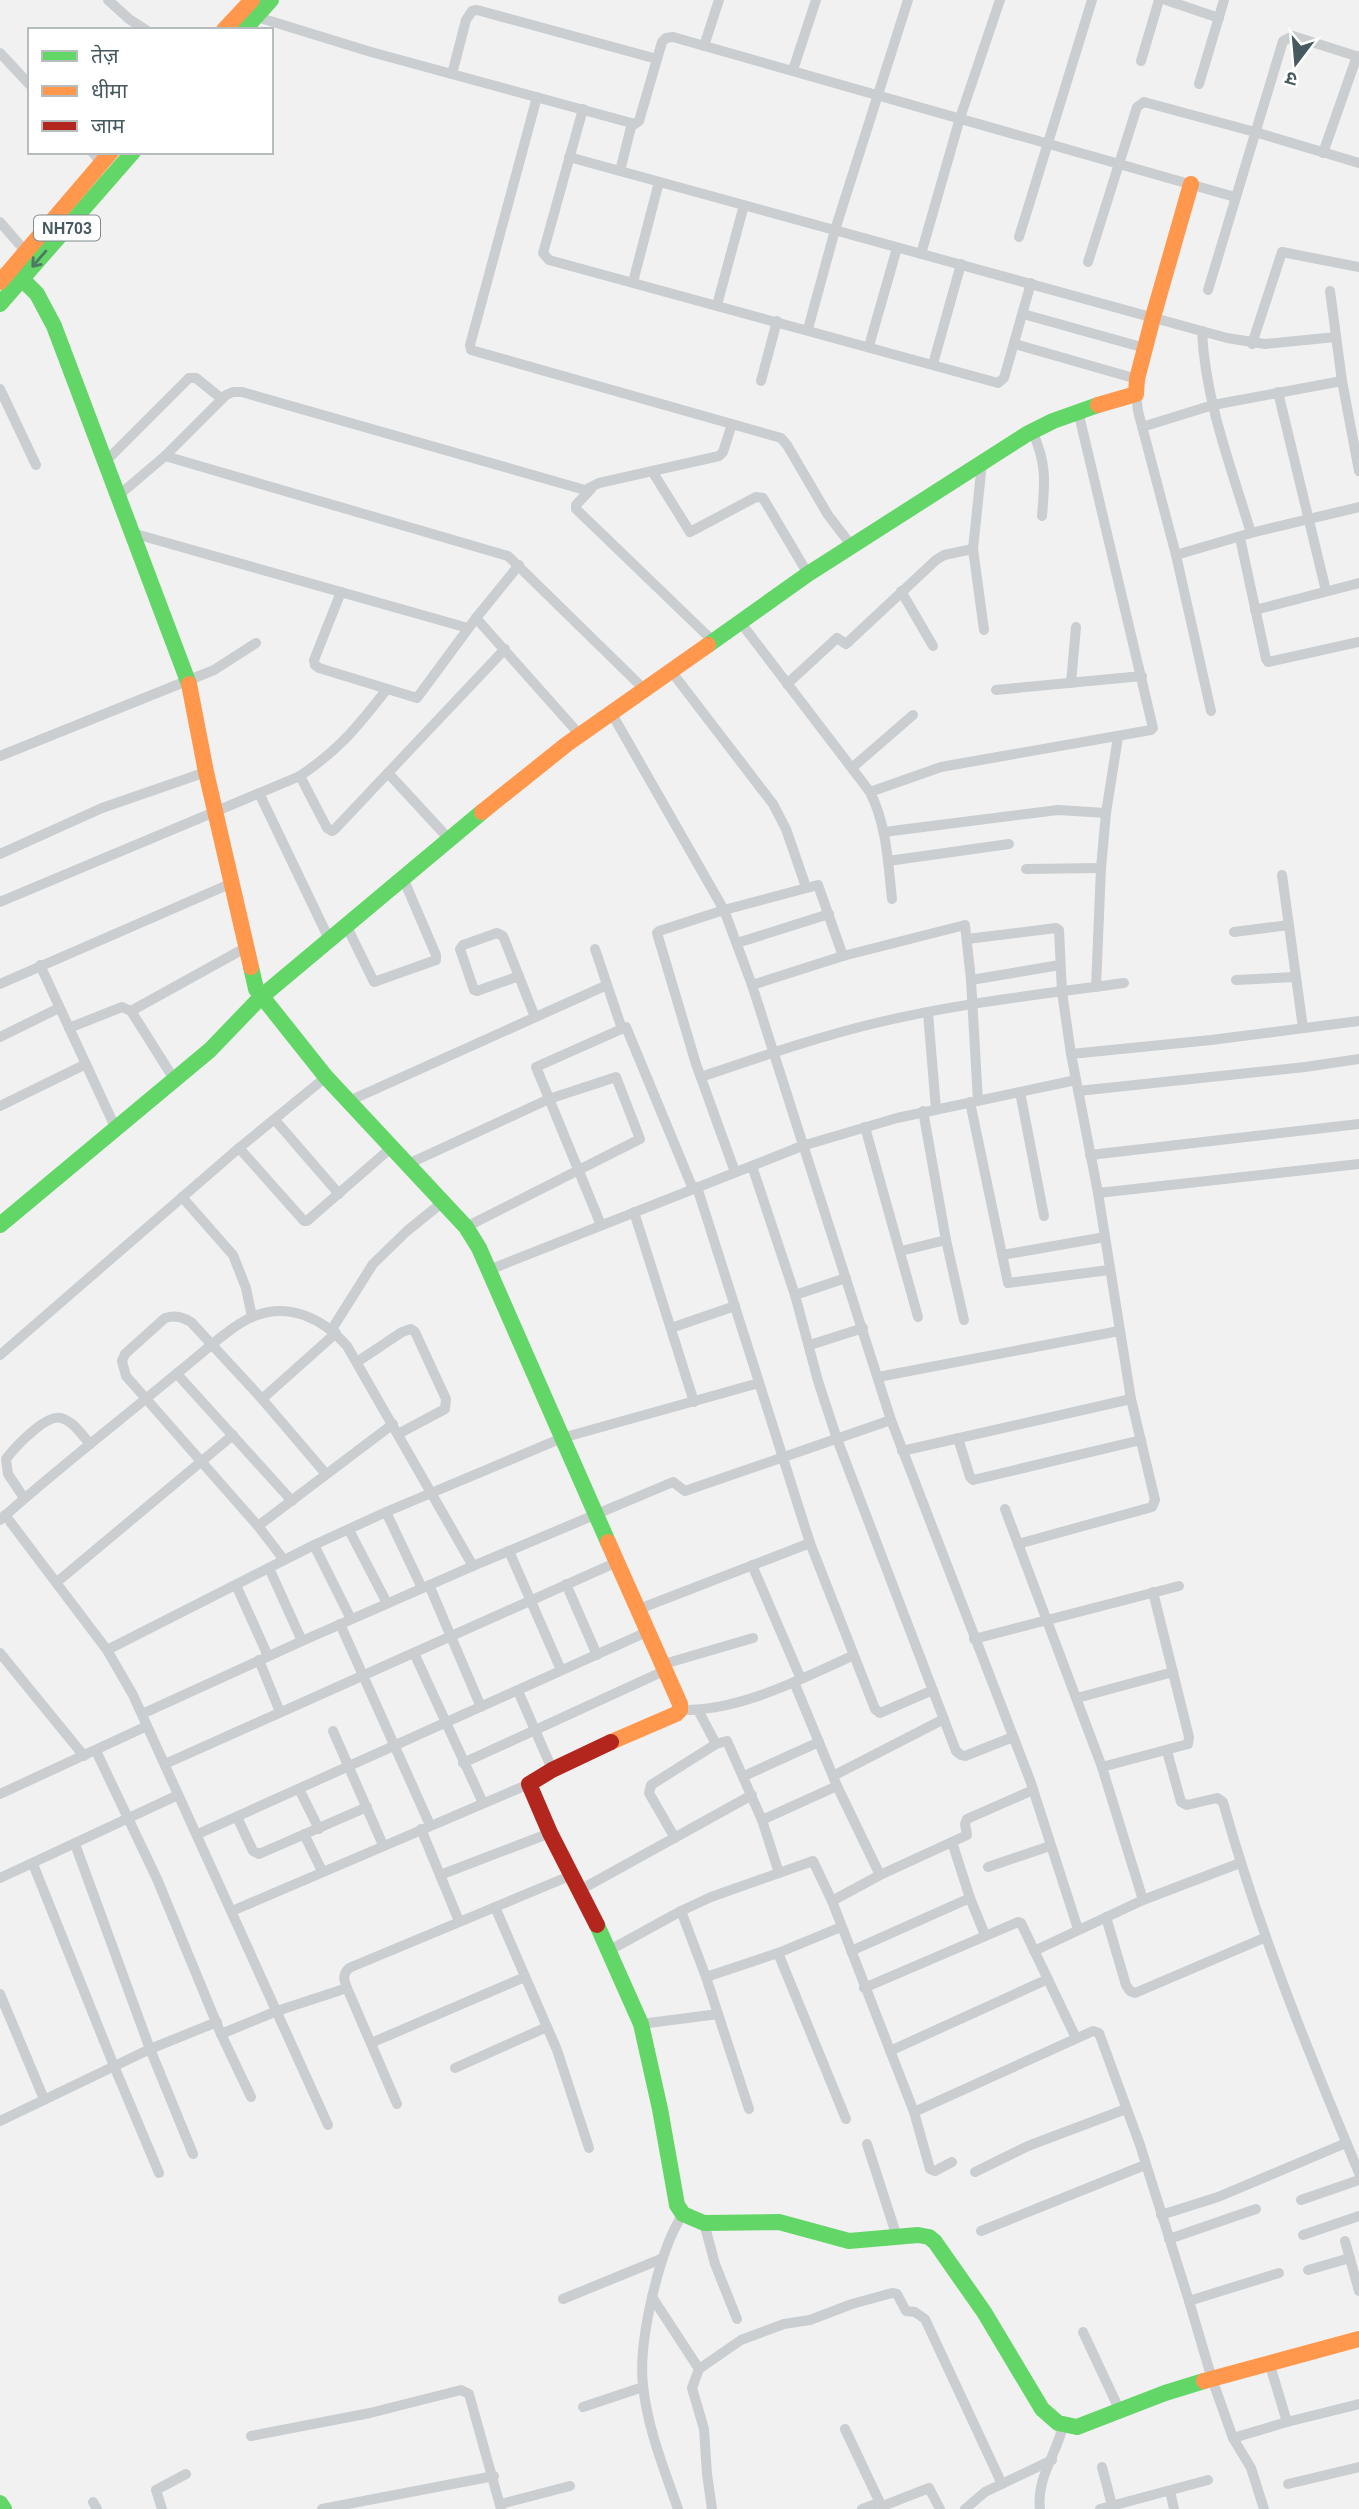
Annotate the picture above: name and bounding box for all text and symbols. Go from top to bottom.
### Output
legend [28,28,273,154]
north arrow [1261,28,1331,98]
text: तेज़ [91,44,119,67]
text: उ [1282,67,1300,90]
text: धीमा [91,79,128,102]
text: जाम [91,114,125,137]
road number: NH703 [34,216,100,240]
one-way arrow [31,250,48,267]

